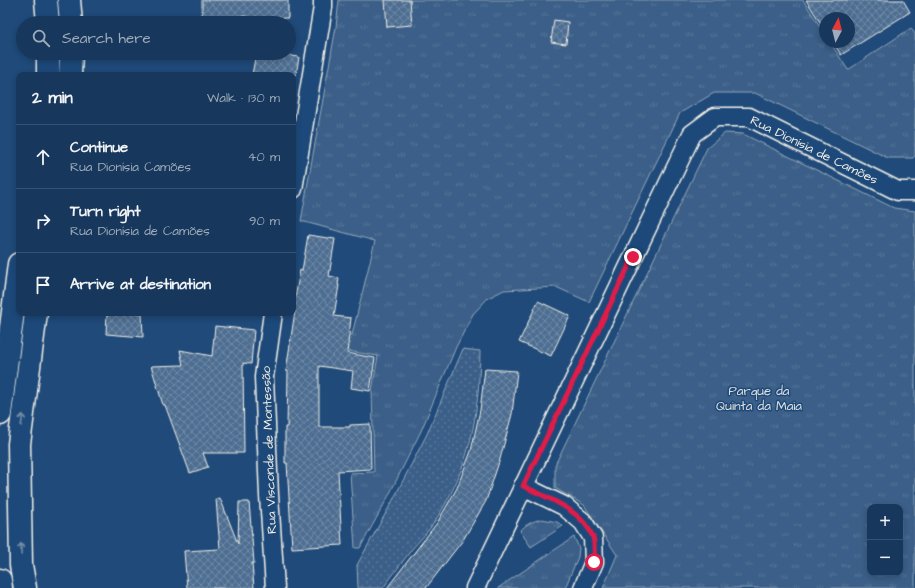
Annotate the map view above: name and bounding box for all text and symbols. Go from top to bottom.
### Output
north arrow [819,12,855,48]
search box [16,16,296,60]
icon: search [30,27,52,49]
text: Search here [62,28,151,49]
text: 2 min [32,86,73,110]
text: Walk · 130 m [207,89,280,107]
street label: Rua Dionísia de Camões [747,111,881,189]
text: Continue [70,137,128,158]
icon: ahead [32,146,54,168]
text: 40 m [248,148,280,166]
text: Rua Dionísia Camões [70,158,191,176]
text: Turn right [70,201,141,222]
icon: right [32,210,54,232]
text: 90 m [249,212,280,230]
text: Rua Dionísia de Camões [70,222,210,240]
route end [624,248,642,266]
icon: arrive [32,274,54,296]
text: Arrive at destination [70,274,211,295]
street label: Rua Visconde de Montessão [257,365,281,534]
park label: Parque da Quinta da Maia [716,382,802,415]
one-way arrow [18,413,26,426]
map controls [867,504,903,576]
button: + [867,504,903,540]
button: − [867,540,903,576]
one-way arrow [17,543,25,556]
route start [585,553,603,571]

